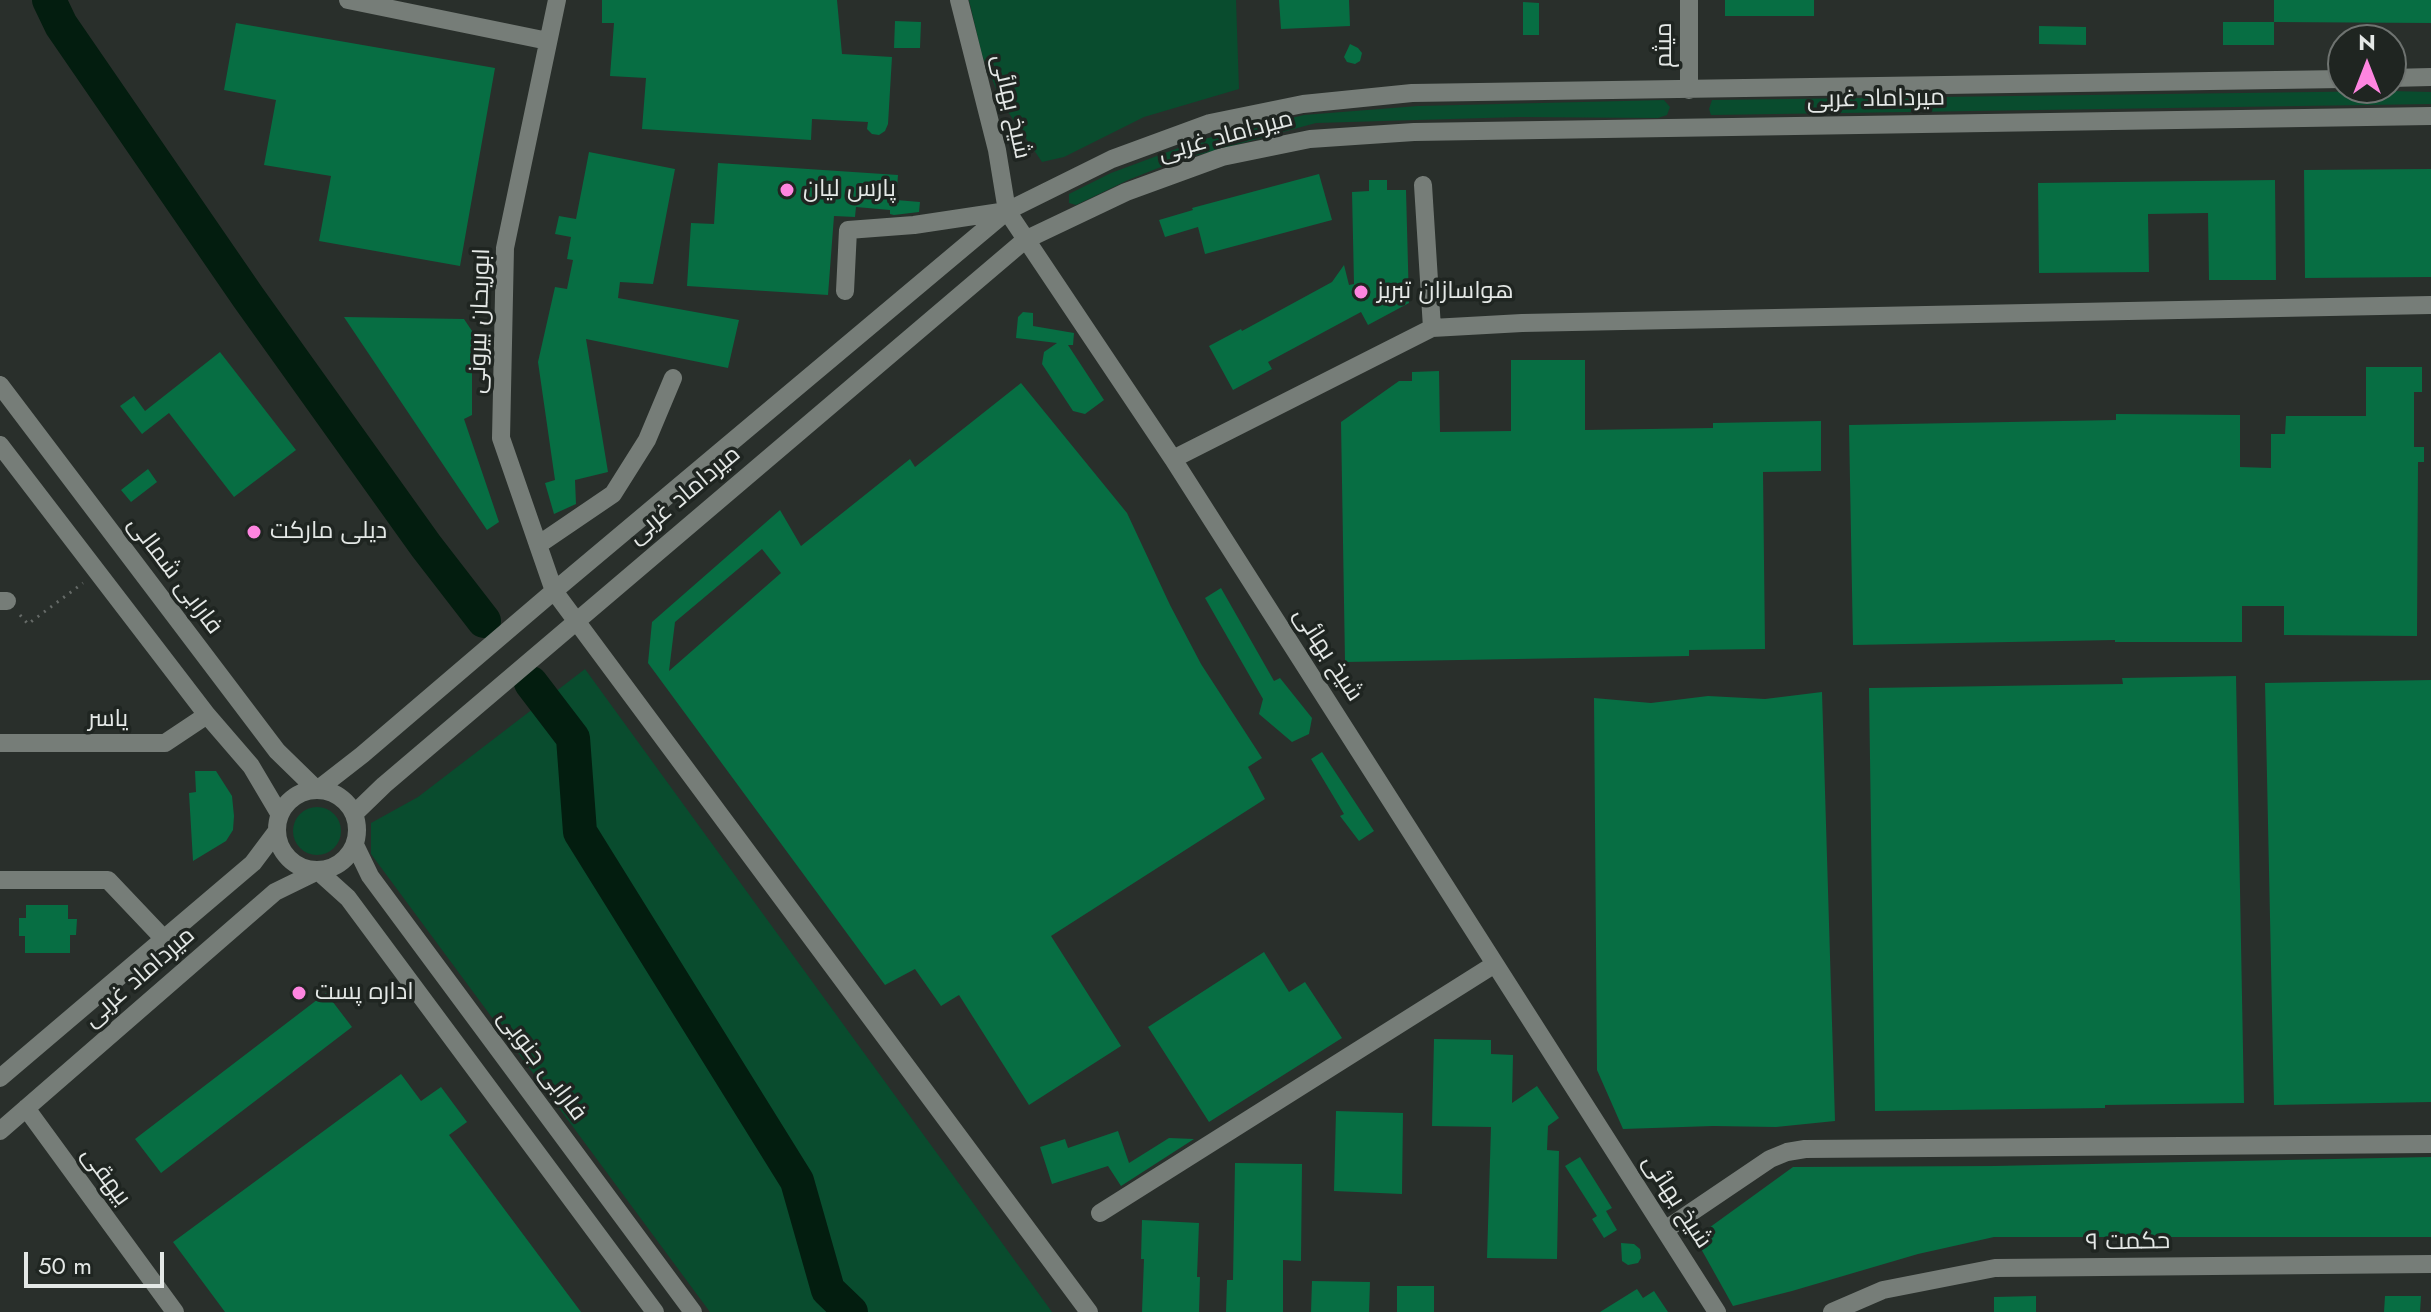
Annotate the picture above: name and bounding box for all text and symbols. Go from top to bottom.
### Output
street label: میثم [1651,22,1679,68]
north arrow [2327,24,2407,104]
text: N [2358,26,2376,58]
street label: شیخ بهائی [984,52,1036,162]
street label: میرداماد غربی [1807,84,1945,116]
street label: میرداماد غربی [1156,105,1296,169]
place label: پارس لیان [803,176,896,204]
marker: پارس لیان [778,181,796,199]
street label: ابوریحان بیرونی [464,248,498,394]
place label: هواسازان تبریز [1377,278,1514,306]
marker: هواسازان تبریز [1352,283,1370,301]
street label: میرداماد غربی [623,441,747,551]
street label: فارابی شمالی [120,511,228,641]
place label: دیلی مارکت [270,518,387,546]
marker: دیلی مارکت [245,523,263,541]
street label: شیخ بهائی [1286,603,1368,707]
street label: یاسر [88,706,128,734]
street label: میرداماد غربی [78,922,202,1034]
place label: اداره پست [315,979,414,1007]
marker: اداره پست [290,984,308,1002]
street label: فارابی جنوبی [490,1005,592,1127]
street label: بیهقی [74,1142,136,1212]
street label: شیخ بهائی [1635,1150,1717,1254]
street label: حکمت ۹ [2085,1228,2171,1258]
scale bar [28,1236,168,1286]
text: 50 m [38,1248,92,1283]

